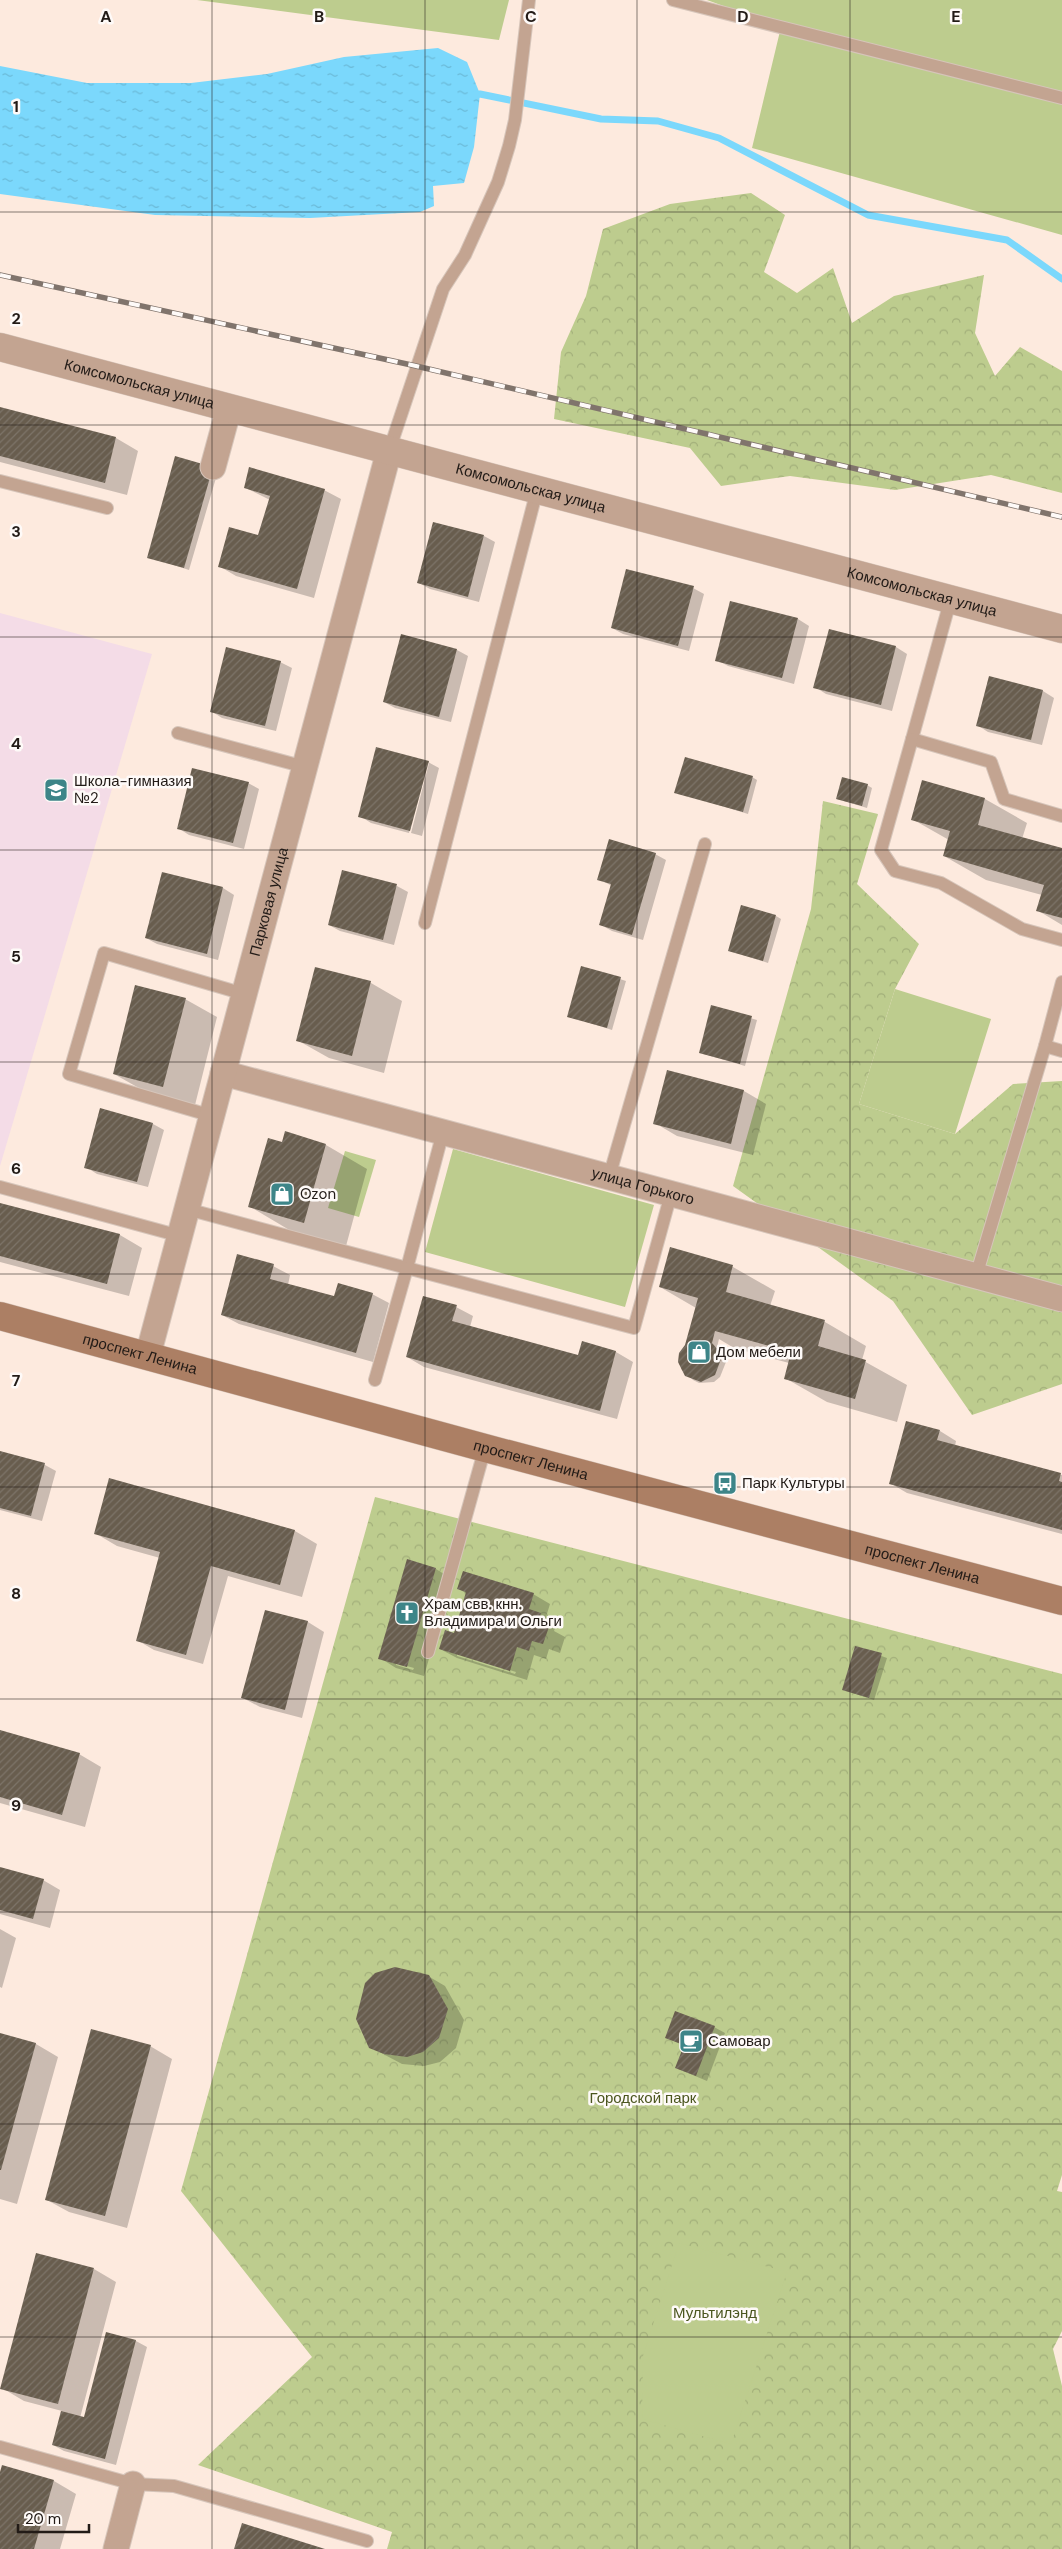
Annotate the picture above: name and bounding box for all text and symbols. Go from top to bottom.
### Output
text: A [100,6,112,27]
text: B [314,6,324,27]
text: C [525,6,537,27]
text: D [737,6,749,27]
text: E [951,6,961,27]
text: 1 [13,96,19,117]
text: 2 [11,308,21,329]
street label: Комсомольская улица [62,354,217,414]
street label: Комсомольская улица [453,458,608,518]
text: 3 [11,521,21,542]
street label: Комсомольская улица [845,562,1000,621]
text: 4 [11,733,21,754]
place label: Школа-гимназия №2 [74,771,192,808]
school or university icon: Школа-гимназия №2 [43,777,69,803]
street label: Парковая улица [245,844,293,959]
text: 5 [11,946,21,967]
text: 6 [11,1158,21,1179]
street label: улица Горького [590,1163,697,1210]
shop icon: Ozon [269,1181,295,1207]
place label: Ozon [300,1184,336,1204]
street label: проспект Ленина [80,1329,200,1379]
shop icon: Дом мебели [686,1339,712,1365]
place label: Дом мебели [716,1342,801,1362]
text: 7 [12,1370,21,1391]
street label: проспект Ленина [471,1435,591,1485]
bus stop icon: Парк Культуры [712,1470,738,1496]
place label: Парк Культуры [742,1473,845,1493]
street label: проспект Ленина [863,1539,982,1589]
text: 8 [11,1583,21,1604]
place label: Храм свв. кнн. Владимира и Ольги [424,1594,562,1631]
church icon: Храм свв. кнн. Владимира и Ольги [394,1600,420,1626]
text: 9 [11,1795,21,1816]
cafe icon: Самовар [678,2028,704,2054]
place label: Самовар [708,2031,770,2051]
park label: Городской парк [590,2088,697,2108]
park label: Мультилэнд [673,2303,757,2323]
scale bar [18,2502,89,2534]
text: 20 m [25,2509,61,2529]

